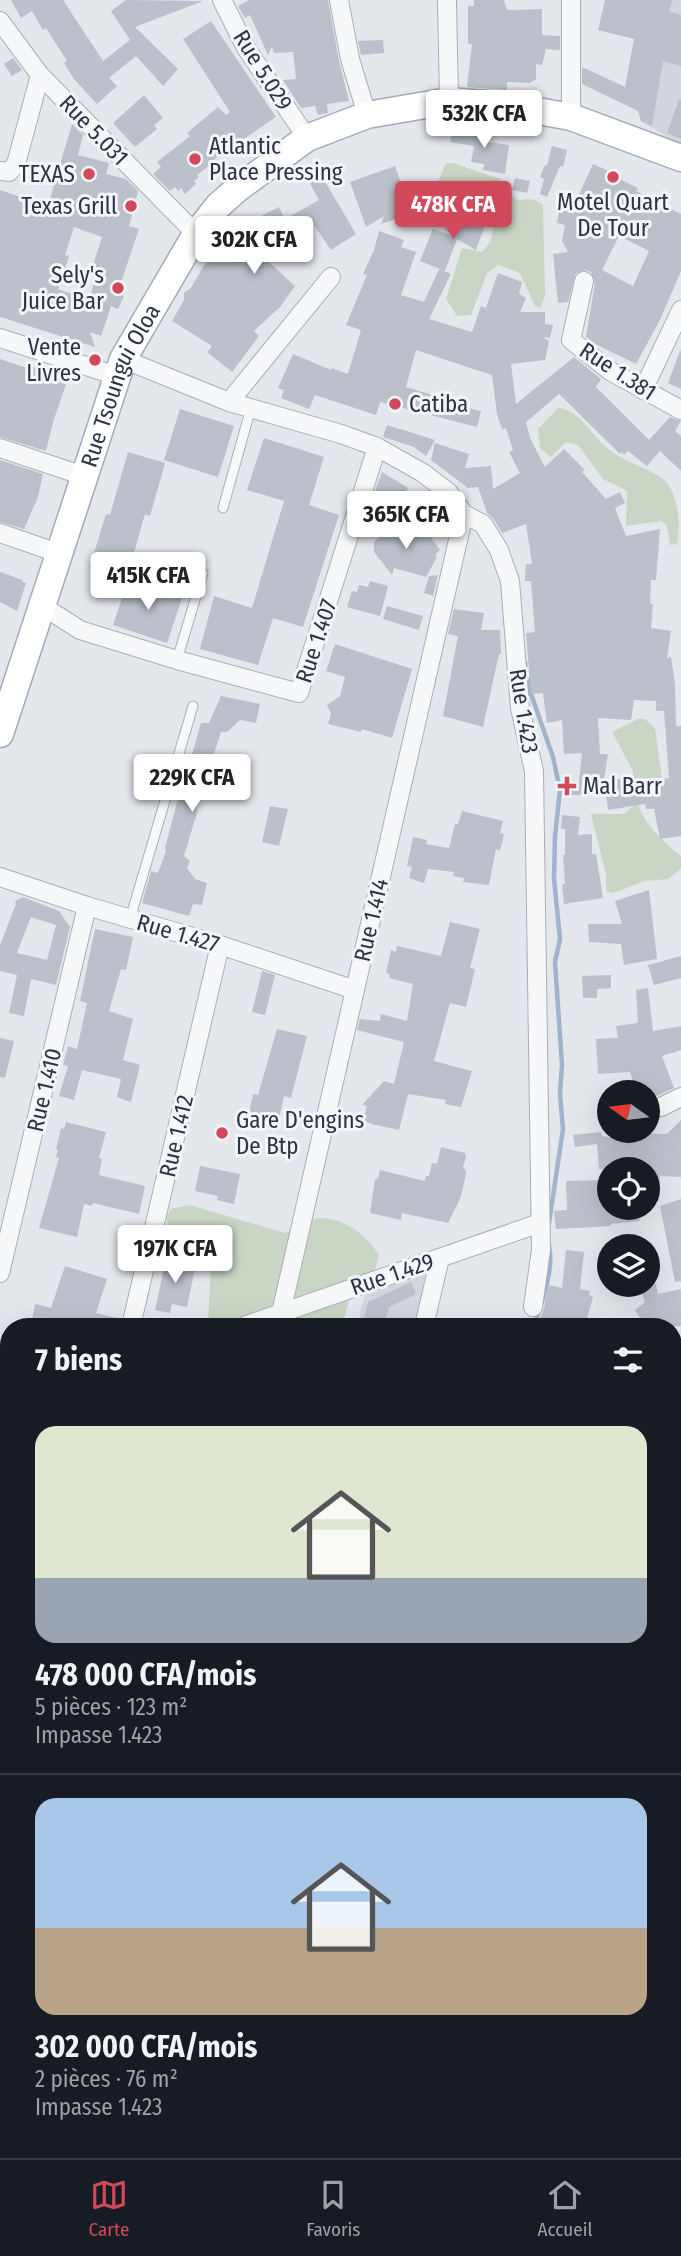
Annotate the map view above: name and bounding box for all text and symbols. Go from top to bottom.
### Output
street label: Rue 5.029 [227,25,299,115]
street label: Rue 5.031 [54,89,134,171]
pin: 532K CFA [412,90,556,150]
text: 532K CFA [442,99,526,127]
place label: Atlantic Place Pressing [209,132,343,186]
marker: Atlantic Place Pressing [187,151,203,167]
place label: TEXAS [19,160,75,188]
marker: TEXAS [81,166,97,182]
marker: Motel Quart De Tour [605,169,621,185]
pin: 478K CFA [381,182,525,241]
place label: Motel Quart De Tour [557,188,669,242]
text: 478K CFA [411,190,495,218]
place label: Texas Grill [21,192,117,220]
marker: Texas Grill [123,198,139,214]
pin: 302K CFA [182,216,326,276]
text: 302K CFA [211,225,297,253]
place label: Sely's Juice Bar [22,261,104,315]
marker: Sely's Juice Bar [110,280,126,296]
street label: Rue Tsoungui Oloa [75,299,166,471]
place label: Vente Livres [26,333,81,387]
street label: Rue 1.381 [574,336,662,406]
marker: Vente Livres [87,352,103,368]
place label: Catiba [409,390,468,418]
marker: Catiba [387,396,403,412]
pin: 365K CFA [334,491,478,551]
text: 365K CFA [363,500,449,528]
pin: 415K CFA [76,552,220,612]
text: 415K CFA [107,561,189,589]
street label: Rue 1.407 [289,596,343,686]
street label: Rue 1.423 [503,666,545,756]
pin: 229K CFA [120,754,264,814]
text: 229K CFA [150,763,234,791]
place label: Mal Barr [583,772,662,800]
marker: Mal Barr [557,776,577,796]
street label: Rue 1.414 [348,876,394,964]
street label: Rue 1.427 [134,908,222,958]
street label: Rue 1.410 [21,1045,67,1135]
north arrow [597,1080,660,1143]
map controls [597,1080,660,1297]
street label: Rue 1.412 [153,1092,199,1180]
place label: Gare D'engins De Btp [236,1106,365,1160]
marker: Gare D'engins De Btp [214,1125,230,1141]
button: locate [597,1157,660,1220]
pin: 197K CFA [103,1226,247,1285]
text: 197K CFA [134,1234,216,1262]
button: layers [597,1234,660,1297]
street label: Rue 1.429 [347,1247,437,1301]
icon: filters [609,1341,647,1379]
text: 7 biens [35,1342,122,1378]
icon: home [278,1472,404,1598]
text: 478 000 CFA/mois [35,1657,256,1693]
text: 5 pièces · 123 m² [35,1693,187,1721]
text: Impasse 1.423 [35,1721,162,1749]
icon: home [278,1844,404,1970]
text: 302 000 CFA/mois [35,2029,258,2065]
text: 2 pièces · 76 m² [35,2065,178,2093]
text: Impasse 1.423 [35,2093,162,2121]
tab: Carte [89,2176,129,2241]
tab: Favoris [306,2176,360,2241]
tab: Accueil [538,2176,592,2241]

